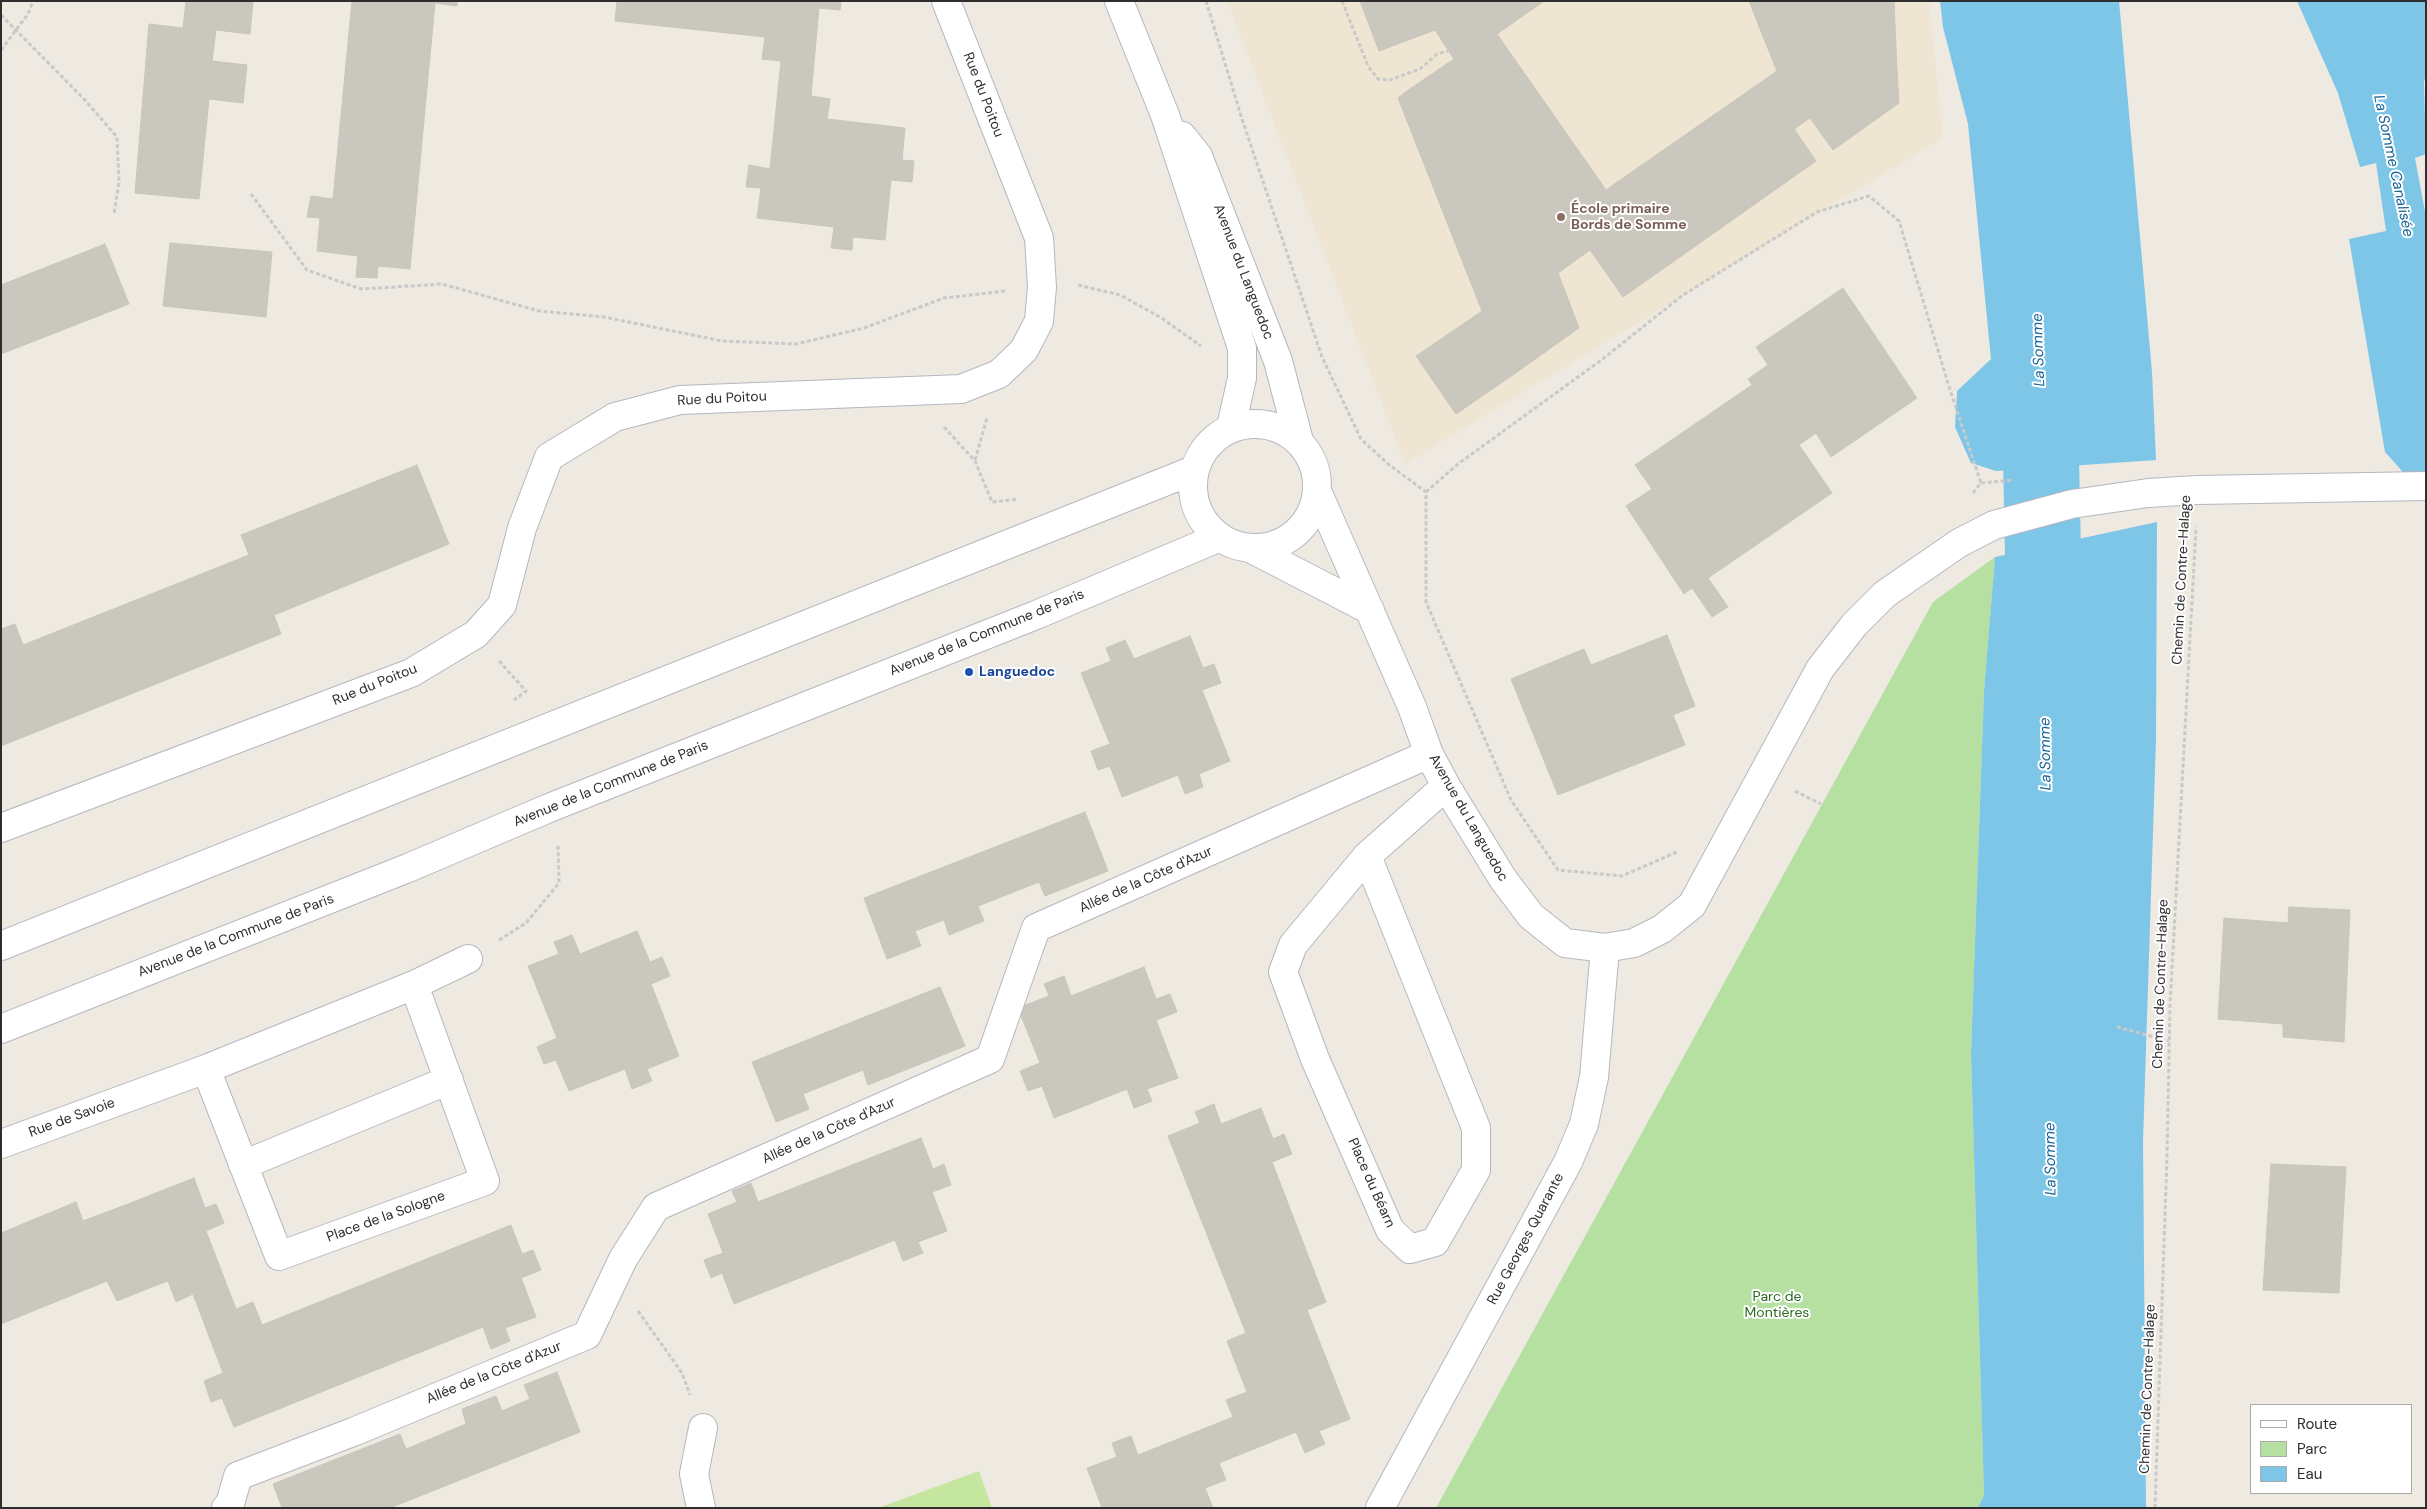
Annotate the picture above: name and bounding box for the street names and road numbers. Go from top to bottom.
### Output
street label: Rue du Poitou [959,50,1007,140]
street label: Avenue du Languedoc [1209,202,1277,342]
street label: Rue du Poitou [677,388,767,410]
street label: Chemin de Contre-Halage [2169,495,2195,665]
street label: Avenue de la Commune de Paris [887,586,1087,680]
street label: Rue du Poitou [330,660,420,710]
street label: Avenue de la Commune de Paris [511,737,711,831]
street label: Avenue du Languedoc [1425,752,1511,884]
street label: Allée de la Côte d'Azur [1077,843,1215,917]
street label: Avenue de la Commune de Paris [136,891,336,981]
street label: Chemin de Contre-Halage [2150,899,2172,1069]
street label: Allée de la Côte d'Azur [760,1094,898,1168]
street label: Rue de Savoie [27,1095,117,1141]
street label: Place du Béarn [1344,1136,1398,1230]
street label: Rue Georges Quarante [1484,1170,1568,1308]
street label: Place de la Sologne [324,1188,448,1246]
street label: Chemin de Contre-Halage [2137,1304,2159,1474]
street label: Allée de la Côte d'Azur [424,1338,564,1408]

